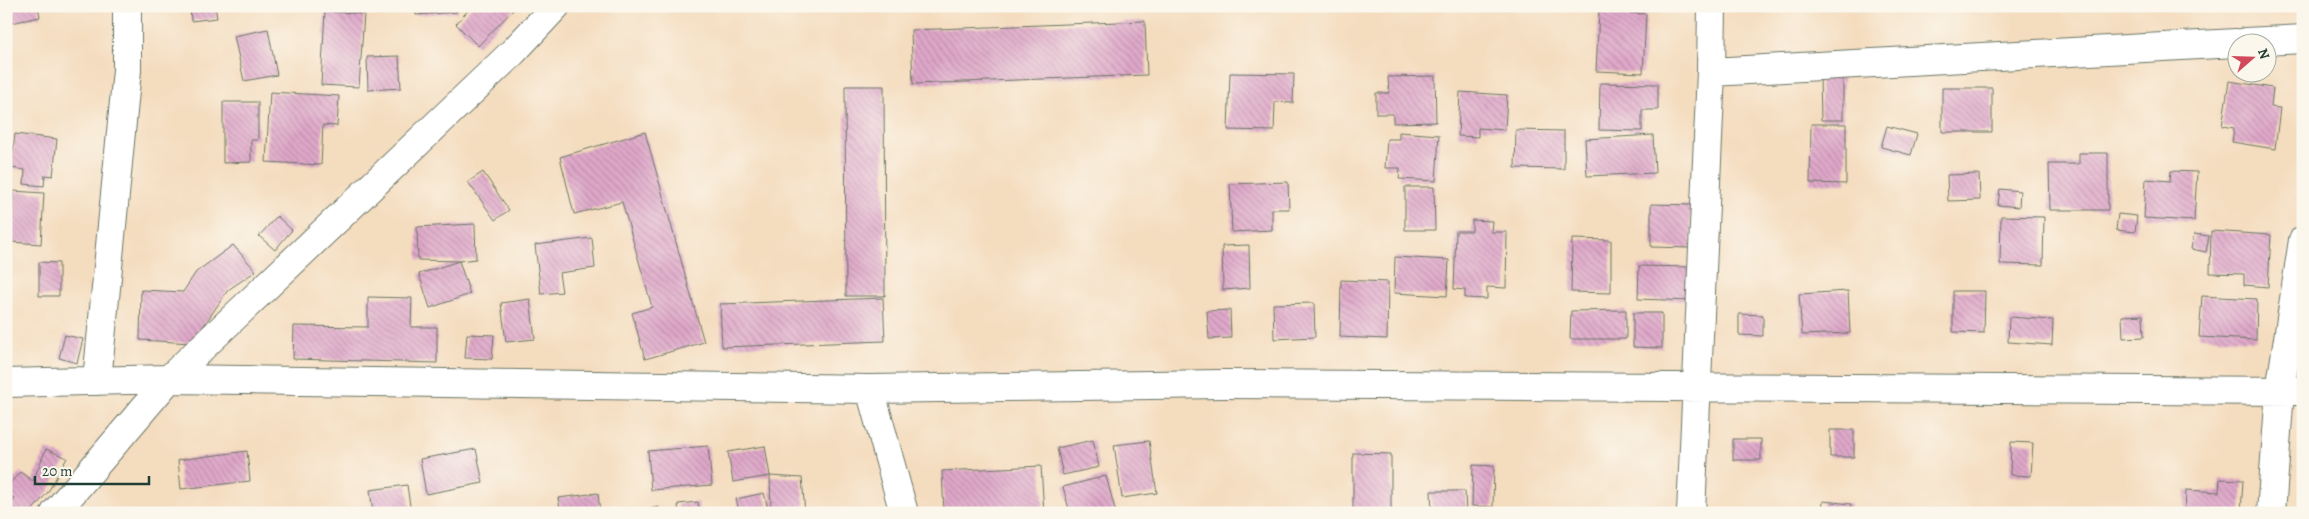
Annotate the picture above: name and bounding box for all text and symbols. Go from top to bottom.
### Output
north arrow [2226,32,2276,82]
text: N [2253,46,2274,62]
scale bar [35,454,149,486]
text: 20 m [42,461,73,481]

